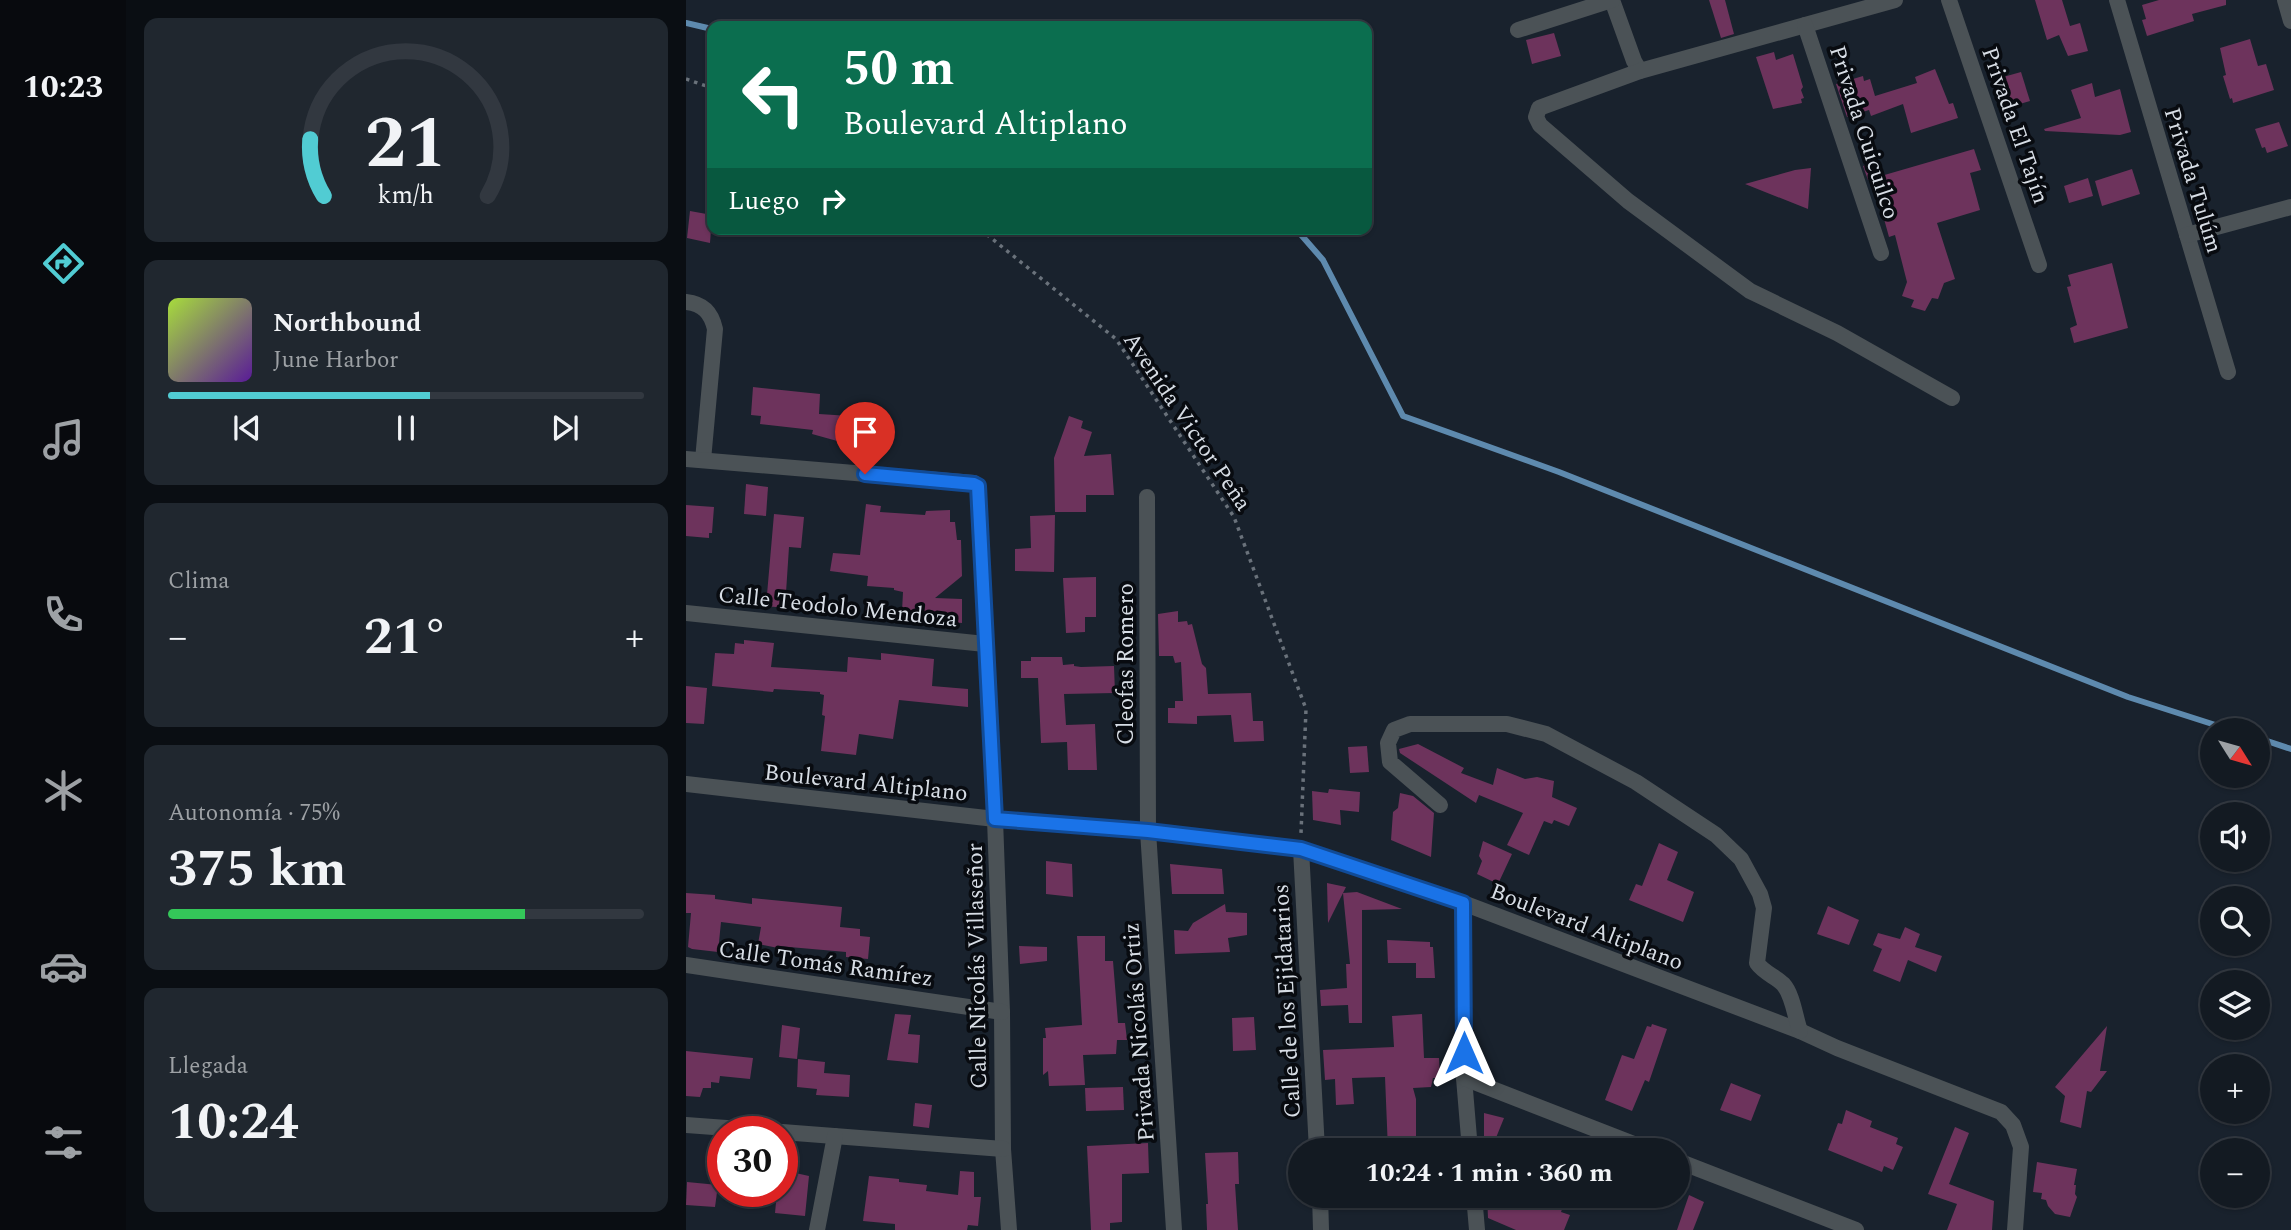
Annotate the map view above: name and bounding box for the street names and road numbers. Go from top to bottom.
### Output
street label: Privada Cuicuilco [1819,41,1908,224]
street label: Privada El Tajín [1971,42,2058,209]
street label: Privada Tulúm [2154,103,2231,258]
street label: Avenida Victor Peña [1114,325,1260,518]
street label: Calle Teodolo Mendoza [716,578,959,637]
street label: Cleofas Romero [1109,583,1144,745]
street label: Boulevard Altiplano [762,755,969,812]
street label: Calle Nicolás Villaseñor [958,843,997,1089]
street label: Boulevard Altiplano [1485,874,1688,980]
street label: Calle de los Ejidatarios [1264,883,1311,1119]
street label: Privada Nicolás Ortiz [1114,921,1165,1143]
street label: Calle Tomás Ramírez [716,932,935,997]

